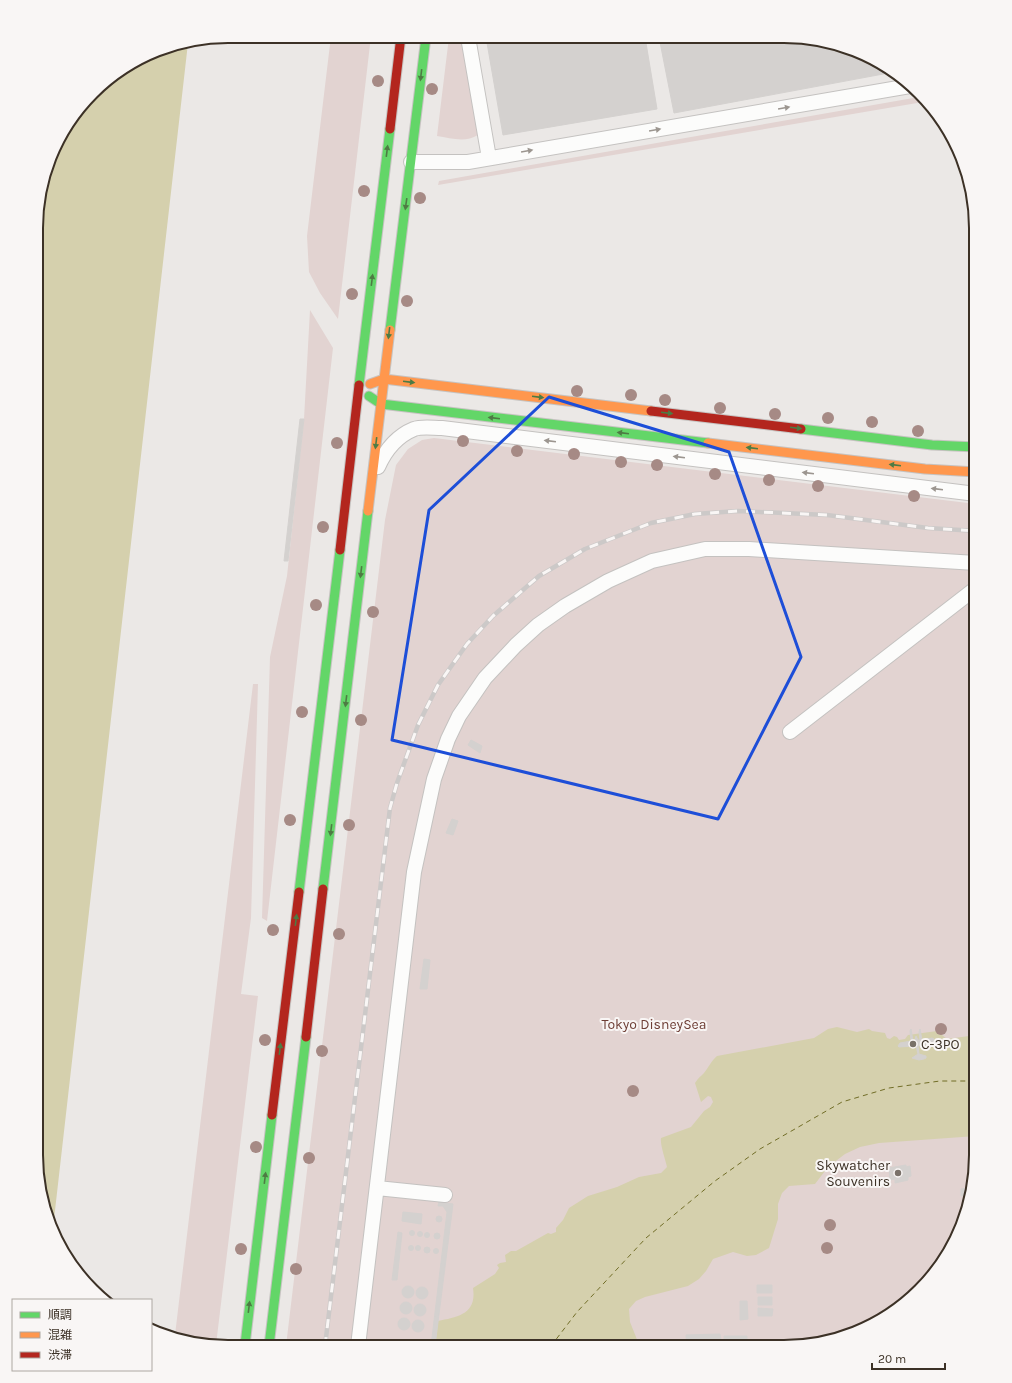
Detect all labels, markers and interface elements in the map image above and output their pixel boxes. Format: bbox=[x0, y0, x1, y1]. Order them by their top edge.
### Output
one-way arrow bbox=[418, 69, 425, 81]
one-way arrow bbox=[777, 105, 790, 111]
one-way arrow bbox=[649, 127, 661, 133]
one-way arrow bbox=[384, 145, 391, 157]
one-way arrow bbox=[521, 148, 533, 154]
one-way arrow bbox=[402, 198, 409, 210]
one-way arrow bbox=[369, 274, 375, 286]
one-way arrow bbox=[386, 327, 392, 339]
one-way arrow bbox=[403, 379, 415, 385]
one-way arrow bbox=[532, 394, 544, 400]
one-way arrow bbox=[661, 410, 673, 416]
one-way arrow bbox=[488, 414, 500, 421]
one-way arrow bbox=[790, 425, 802, 432]
one-way arrow bbox=[617, 430, 629, 436]
one-way arrow bbox=[373, 437, 379, 449]
one-way arrow bbox=[544, 438, 556, 445]
one-way arrow bbox=[746, 445, 758, 452]
one-way arrow bbox=[673, 454, 685, 461]
one-way arrow bbox=[889, 462, 901, 469]
one-way arrow bbox=[802, 470, 814, 477]
one-way arrow bbox=[931, 486, 943, 493]
one-way arrow bbox=[358, 566, 364, 578]
one-way arrow bbox=[343, 695, 349, 707]
one-way arrow bbox=[328, 824, 334, 836]
one-way arrow bbox=[292, 913, 299, 926]
park label: Tokyo DisneySea bbox=[602, 1016, 707, 1033]
place label: C-3PO bbox=[921, 1036, 960, 1053]
marker: C-3PO bbox=[908, 1039, 918, 1049]
one-way arrow bbox=[277, 1043, 283, 1055]
place label: Skywatcher Souvenirs bbox=[816, 1157, 891, 1190]
marker: Skywatcher Souvenirs bbox=[893, 1168, 903, 1178]
one-way arrow bbox=[262, 1172, 268, 1184]
legend bbox=[12, 1299, 152, 1371]
one-way arrow bbox=[246, 1301, 252, 1313]
text: 順調 bbox=[48, 1308, 72, 1322]
text: 混雑 bbox=[48, 1328, 72, 1342]
scale bar bbox=[872, 1345, 945, 1371]
text: 渋滞 bbox=[48, 1348, 72, 1362]
text: 20 m bbox=[878, 1352, 906, 1366]

